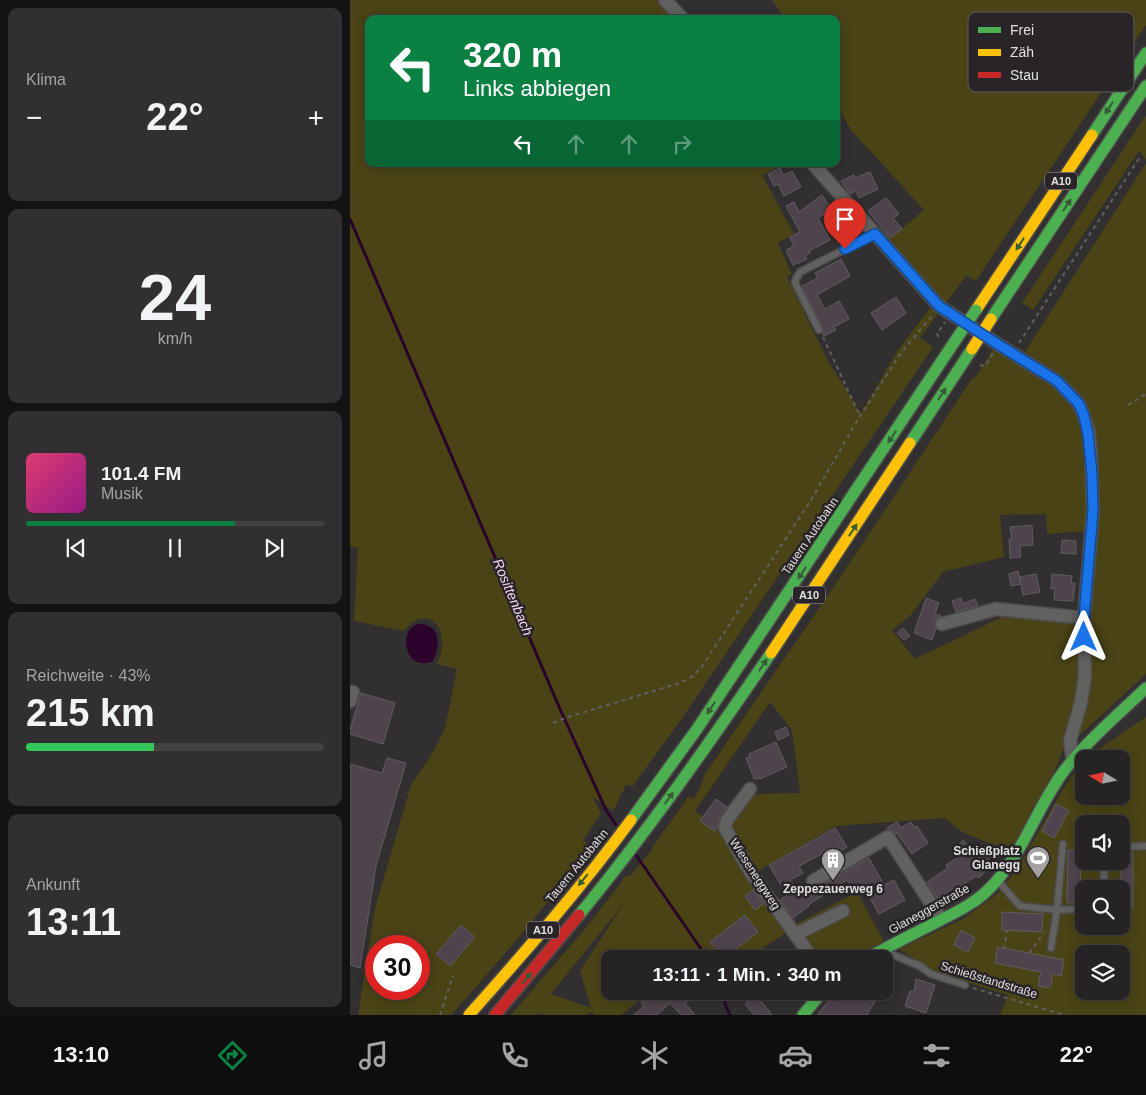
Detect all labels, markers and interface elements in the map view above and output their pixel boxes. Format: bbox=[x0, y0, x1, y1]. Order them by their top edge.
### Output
legend bbox=[968, 12, 1134, 92]
text: Frei bbox=[1010, 22, 1034, 38]
icon: left bbox=[380, 35, 445, 100]
text: 320 m bbox=[463, 35, 562, 74]
text: Zäh bbox=[1010, 44, 1034, 60]
text: Stau bbox=[1010, 67, 1039, 83]
text: Klima bbox=[26, 71, 66, 88]
text: Links abbiegen bbox=[463, 76, 611, 101]
text: 22° bbox=[146, 96, 204, 138]
text: − bbox=[26, 102, 42, 133]
text: + bbox=[308, 102, 324, 133]
one-way arrow bbox=[1105, 102, 1114, 115]
icon: left bbox=[509, 130, 537, 158]
icon: ahead bbox=[562, 130, 590, 158]
icon: ahead bbox=[615, 130, 643, 158]
icon: right bbox=[668, 130, 696, 158]
road number: A10 bbox=[1045, 172, 1077, 190]
pin bbox=[824, 198, 866, 249]
one-way arrow bbox=[1062, 199, 1072, 212]
icon: arrive bbox=[831, 205, 859, 233]
one-way arrow bbox=[1015, 237, 1025, 251]
text: 24 bbox=[139, 261, 211, 334]
text: km/h bbox=[158, 330, 192, 347]
one-way arrow bbox=[937, 387, 947, 401]
one-way arrow bbox=[887, 431, 897, 444]
text: 101.4 FM bbox=[101, 463, 181, 484]
text: Musik bbox=[101, 485, 143, 502]
street label: Tauern Autobahn bbox=[779, 494, 841, 578]
one-way arrow bbox=[848, 523, 857, 536]
icon: previous bbox=[62, 534, 90, 562]
icon: pause bbox=[161, 534, 189, 562]
icon: next bbox=[260, 534, 288, 562]
water label: Rosittenbach bbox=[490, 556, 536, 638]
one-way arrow bbox=[797, 566, 807, 580]
road number: A10 bbox=[793, 586, 825, 604]
position arrow bbox=[1057, 610, 1109, 662]
one-way arrow bbox=[758, 658, 768, 672]
text: Reichweite · 43% bbox=[26, 667, 151, 684]
text: 215 km bbox=[26, 692, 155, 734]
one-way arrow bbox=[706, 701, 716, 714]
north arrow bbox=[1075, 750, 1130, 805]
map controls bbox=[1075, 750, 1130, 1000]
one-way arrow bbox=[664, 791, 674, 805]
button: sound bbox=[1075, 815, 1130, 870]
street label: Tauern Autobahn bbox=[543, 826, 611, 906]
street label: Wieseneggweg bbox=[727, 836, 783, 912]
place label: Schießplatz Glanegg bbox=[953, 844, 1020, 872]
sports icon: Schießplatz Glanegg bbox=[1025, 845, 1051, 879]
building icon: Zeppezauerweg 6 bbox=[820, 847, 846, 881]
one-way arrow bbox=[577, 874, 588, 887]
text: Ankunft bbox=[26, 876, 80, 893]
button: search bbox=[1075, 880, 1130, 935]
street label: Glaneggerstraße bbox=[886, 881, 972, 937]
place label: Zeppezauerweg 6 bbox=[783, 882, 883, 896]
text: 13:11 bbox=[26, 901, 121, 943]
road number: A10 bbox=[527, 922, 559, 938]
speed limit sign: 30 bbox=[365, 935, 430, 1000]
button: layers bbox=[1075, 945, 1130, 1000]
street label: Schießstandstraße bbox=[939, 959, 1040, 1002]
text: 13:11 · 1 Min. · 340 m bbox=[652, 964, 842, 985]
one-way arrow bbox=[521, 972, 532, 985]
icon: directions bbox=[215, 1038, 250, 1073]
icon: music bbox=[356, 1038, 391, 1073]
icon: phone bbox=[497, 1038, 532, 1073]
icon: climate bbox=[637, 1038, 672, 1073]
icon: car bbox=[778, 1038, 813, 1073]
icon: filters bbox=[919, 1038, 954, 1073]
text: 13:10 bbox=[53, 1042, 109, 1067]
text: 22° bbox=[1060, 1042, 1093, 1067]

